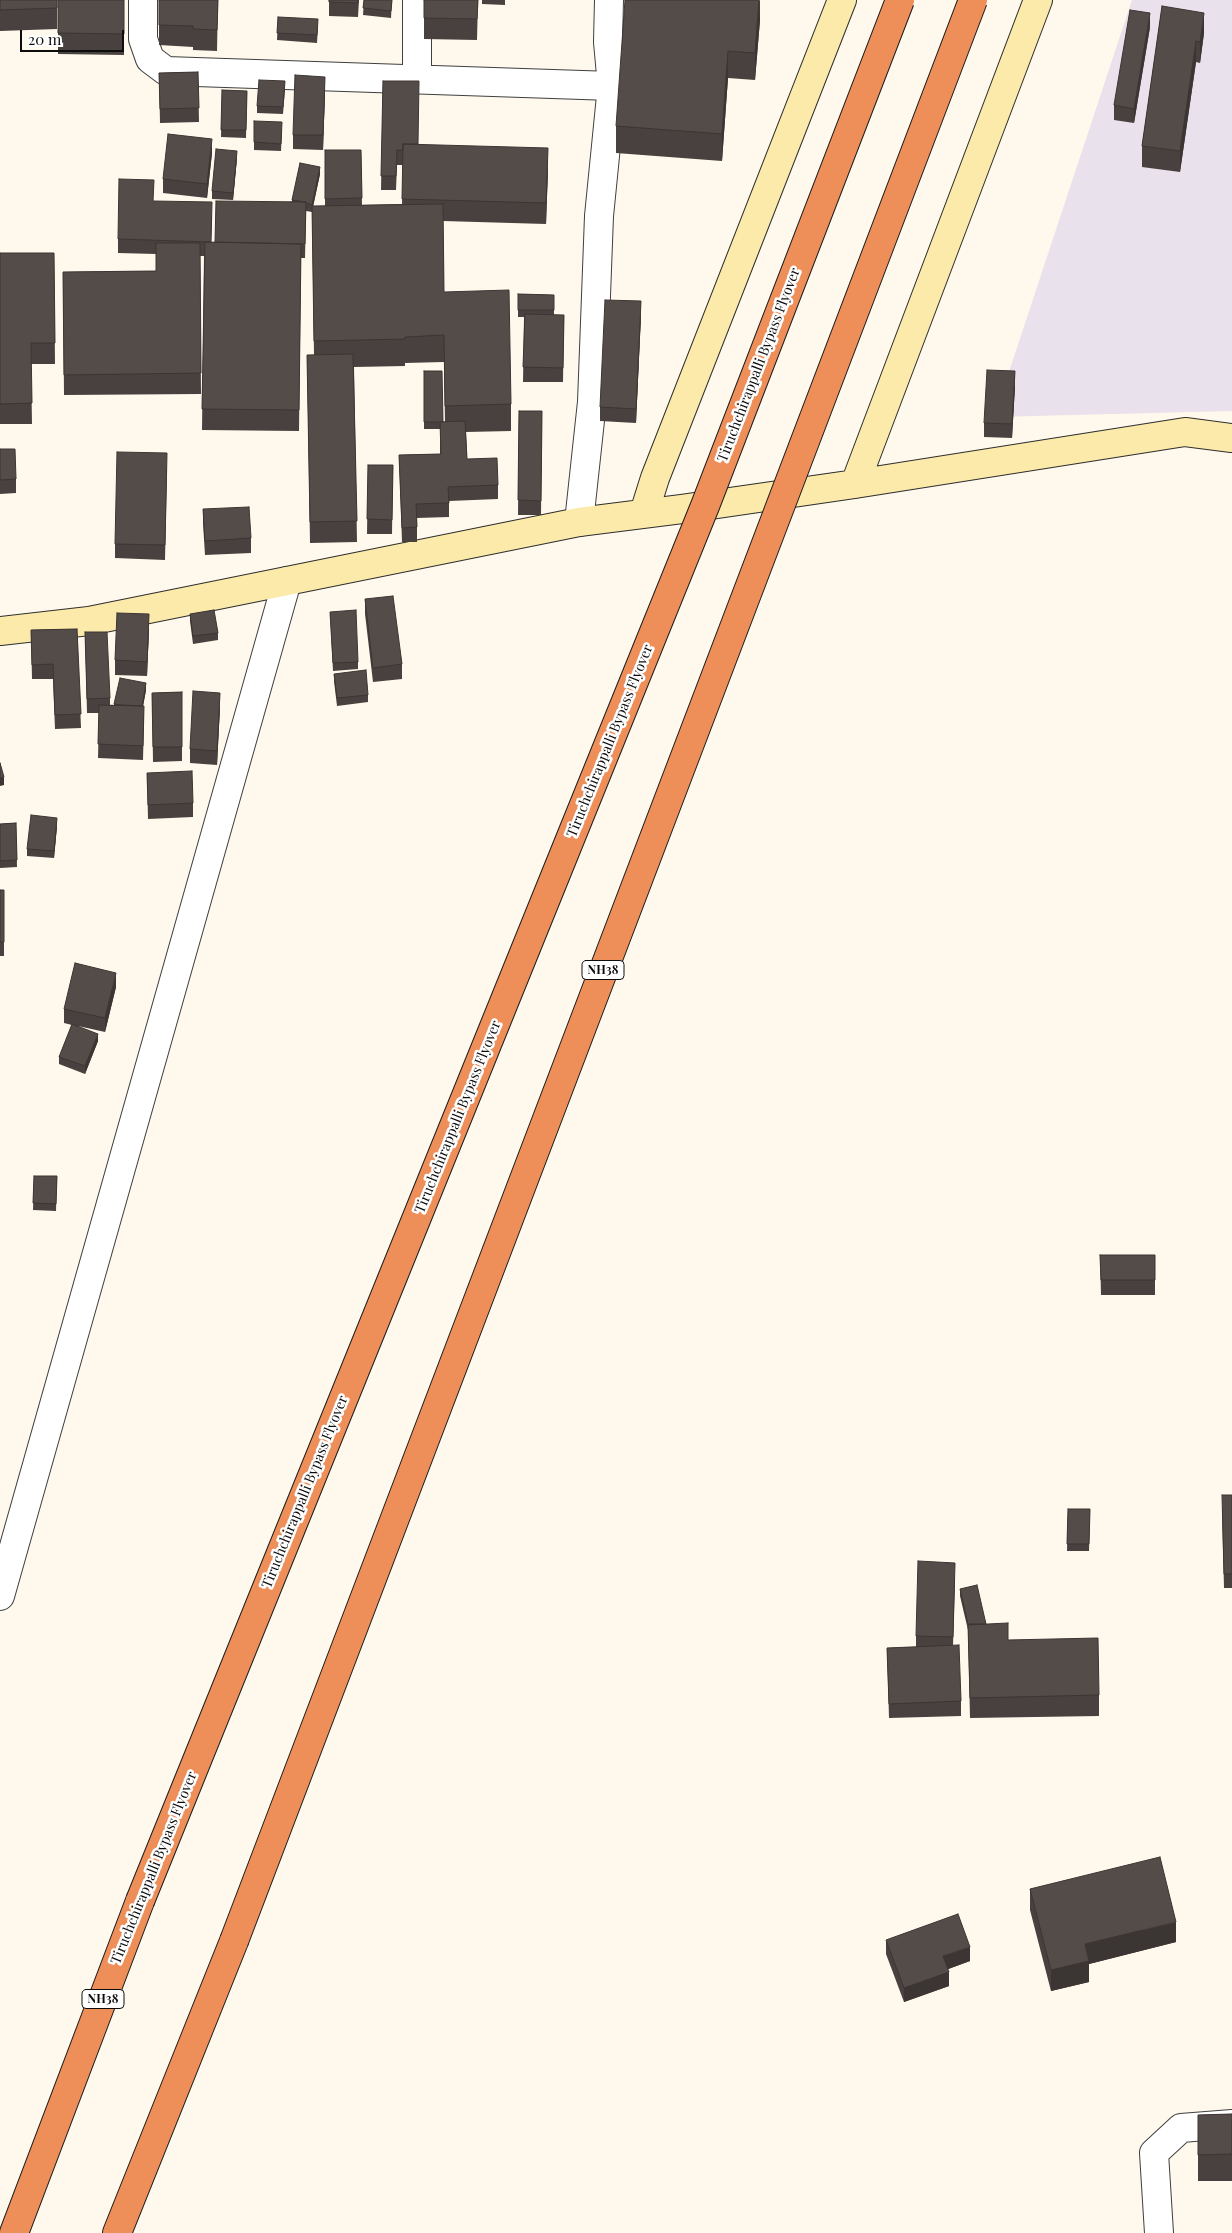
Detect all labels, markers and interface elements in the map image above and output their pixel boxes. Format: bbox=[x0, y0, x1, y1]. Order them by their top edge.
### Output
scale bar bbox=[22, 20, 126, 52]
text: 20 m bbox=[28, 29, 61, 49]
street label: Tiruchchirappalli Bypass Flyover bbox=[714, 266, 804, 464]
street label: Tiruchchirappalli Bypass Flyover bbox=[564, 642, 656, 840]
road number: NH38 bbox=[582, 960, 624, 980]
street label: Tiruchchirappalli Bypass Flyover bbox=[412, 1018, 504, 1216]
street label: Tiruchchirappalli Bypass Flyover bbox=[259, 1393, 351, 1591]
street label: Tiruchchirappalli Bypass Flyover bbox=[108, 1769, 200, 1967]
road number: NH38 bbox=[82, 1990, 124, 2008]

